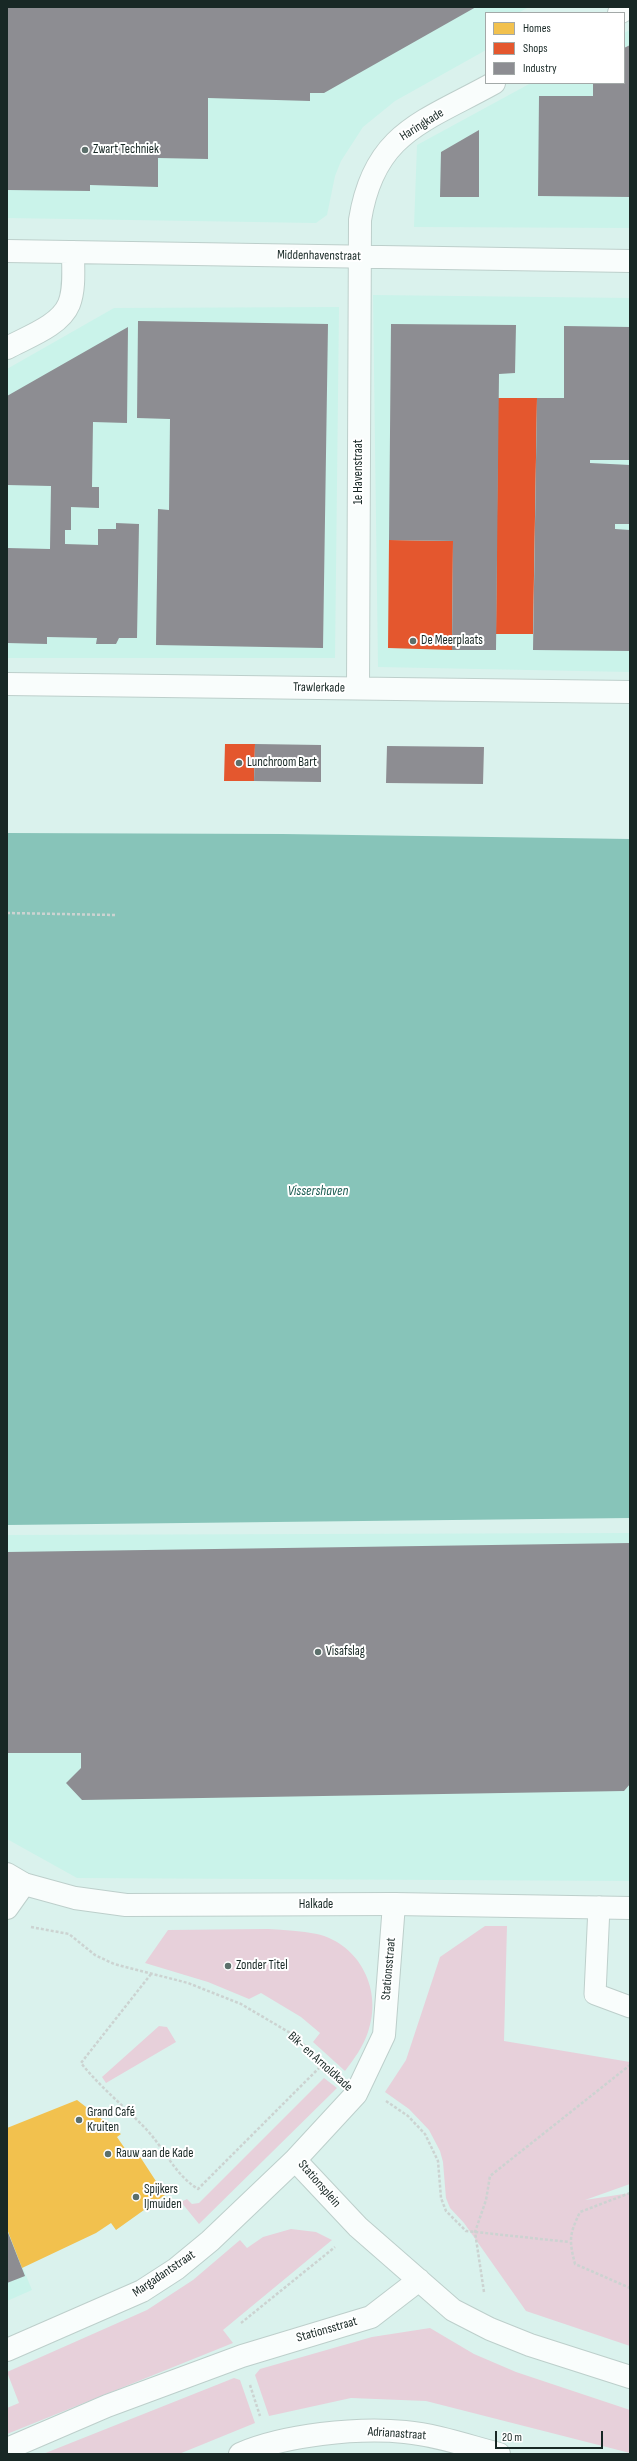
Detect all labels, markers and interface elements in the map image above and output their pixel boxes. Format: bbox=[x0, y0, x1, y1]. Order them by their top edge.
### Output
legend bbox=[485, 12, 625, 84]
text: Homes bbox=[523, 21, 551, 36]
text: Shops bbox=[523, 41, 548, 56]
text: Industry bbox=[523, 61, 557, 76]
street label: Haringkade bbox=[397, 105, 447, 145]
place label: Zwart Techniek bbox=[93, 142, 159, 158]
marker: Zwart Techniek bbox=[80, 145, 90, 155]
street label: Middenhavenstraat bbox=[277, 247, 361, 265]
street label: 1e Havenstraat bbox=[351, 439, 367, 505]
place label: De Meerplaats bbox=[421, 633, 483, 649]
marker: De Meerplaats bbox=[408, 636, 418, 646]
street label: Trawlerkade bbox=[293, 680, 345, 696]
place label: Lunchroom Bart bbox=[247, 755, 317, 771]
marker: Lunchroom Bart bbox=[234, 758, 244, 768]
water label: Vissershaven bbox=[288, 1183, 348, 1199]
place label: Visafslag bbox=[326, 1644, 365, 1660]
marker: Visafslag bbox=[313, 1647, 323, 1657]
street label: Halkade bbox=[299, 1897, 333, 1913]
street label: Stationsstraat bbox=[379, 1937, 399, 2001]
place label: Zonder Titel bbox=[236, 1958, 288, 1974]
marker: Zonder Titel bbox=[223, 1961, 233, 1971]
street label: Bik- en Arnoldkade bbox=[284, 2029, 356, 2095]
place label: Grand Café Kruiten bbox=[87, 2105, 135, 2136]
marker: Grand Café Kruiten bbox=[74, 2115, 84, 2125]
place label: Rauw aan de Kade bbox=[116, 2146, 193, 2162]
marker: Rauw aan de Kade bbox=[103, 2149, 113, 2159]
street label: Stationsplein bbox=[294, 2157, 344, 2211]
place label: Spijkers IJmuiden bbox=[144, 2182, 182, 2213]
marker: Spijkers IJmuiden bbox=[131, 2192, 141, 2202]
street label: Margadantstraat bbox=[130, 2247, 198, 2301]
street label: Stationsstraat bbox=[295, 2314, 359, 2346]
scale bar bbox=[497, 2423, 605, 2449]
street label: Adrianastraat bbox=[367, 2424, 427, 2444]
text: 20 m bbox=[502, 2430, 522, 2445]

